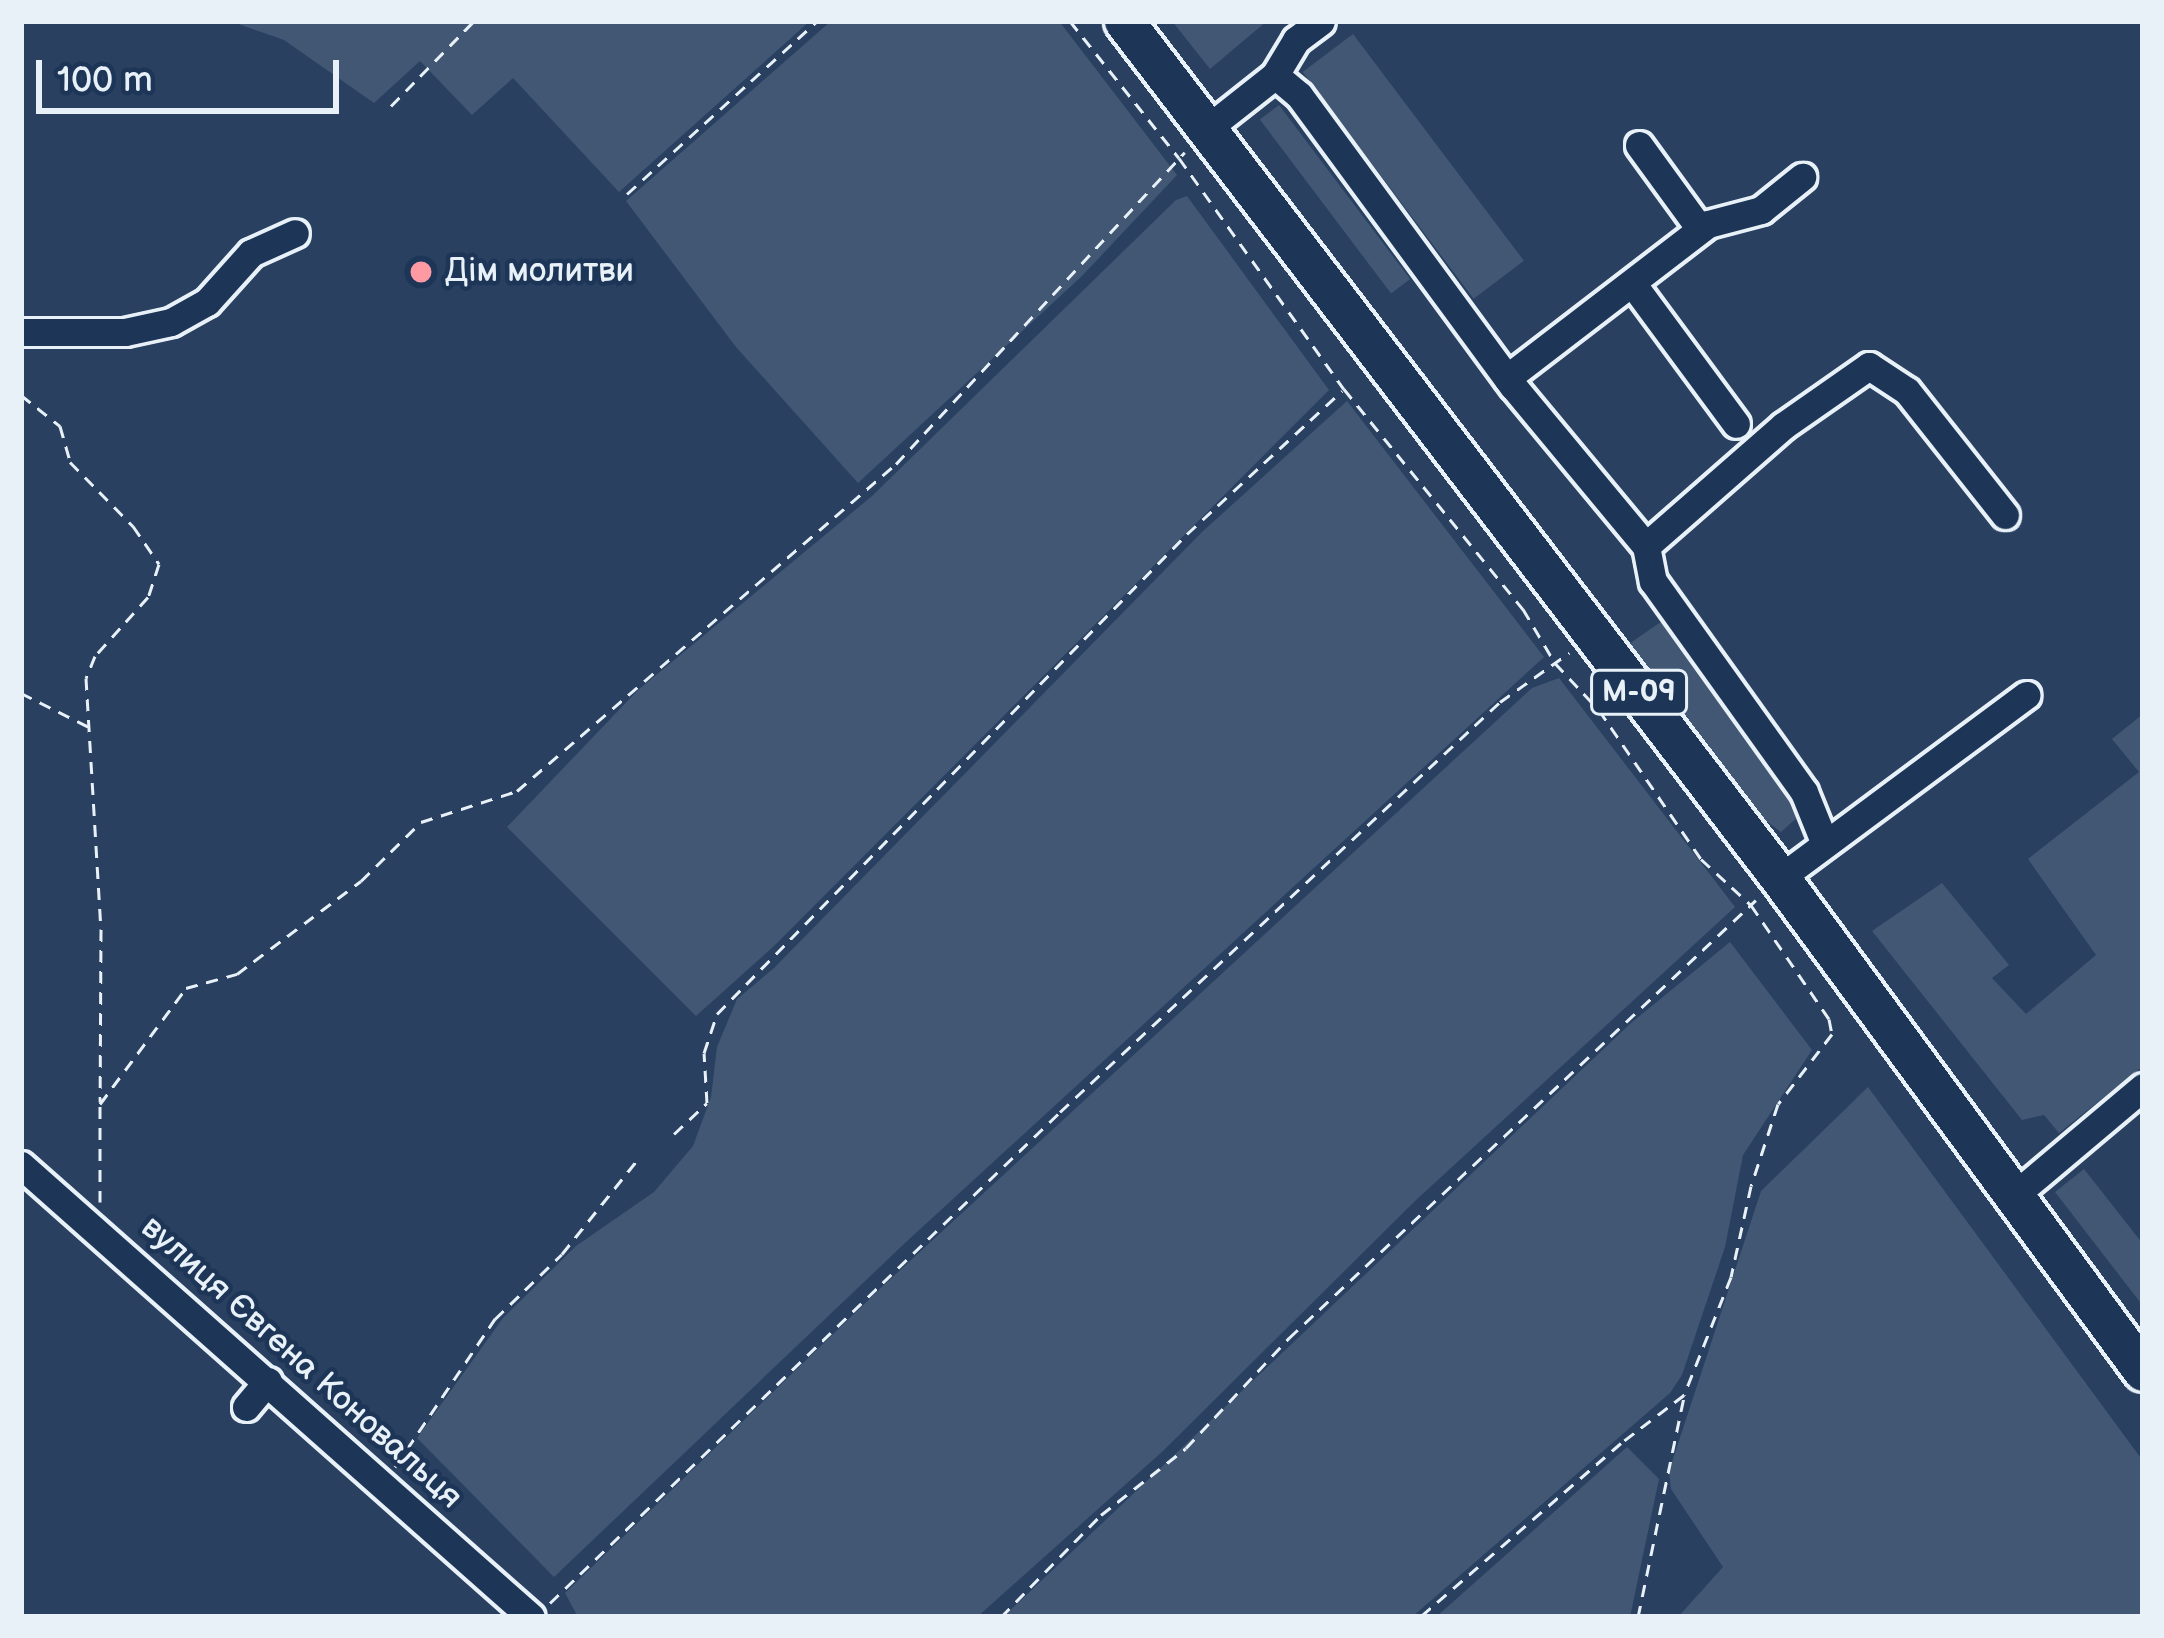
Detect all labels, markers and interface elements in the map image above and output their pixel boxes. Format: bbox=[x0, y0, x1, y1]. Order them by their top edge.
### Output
scale bar bbox=[42, 36, 345, 110]
text: 100 m bbox=[57, 59, 153, 102]
place label: Дім молитви bbox=[445, 252, 634, 292]
marker: Дім молитви bbox=[408, 259, 434, 285]
road number: М-09 bbox=[1588, 668, 1690, 716]
street label: вулиця Євгена Коновальця bbox=[132, 1208, 470, 1518]

